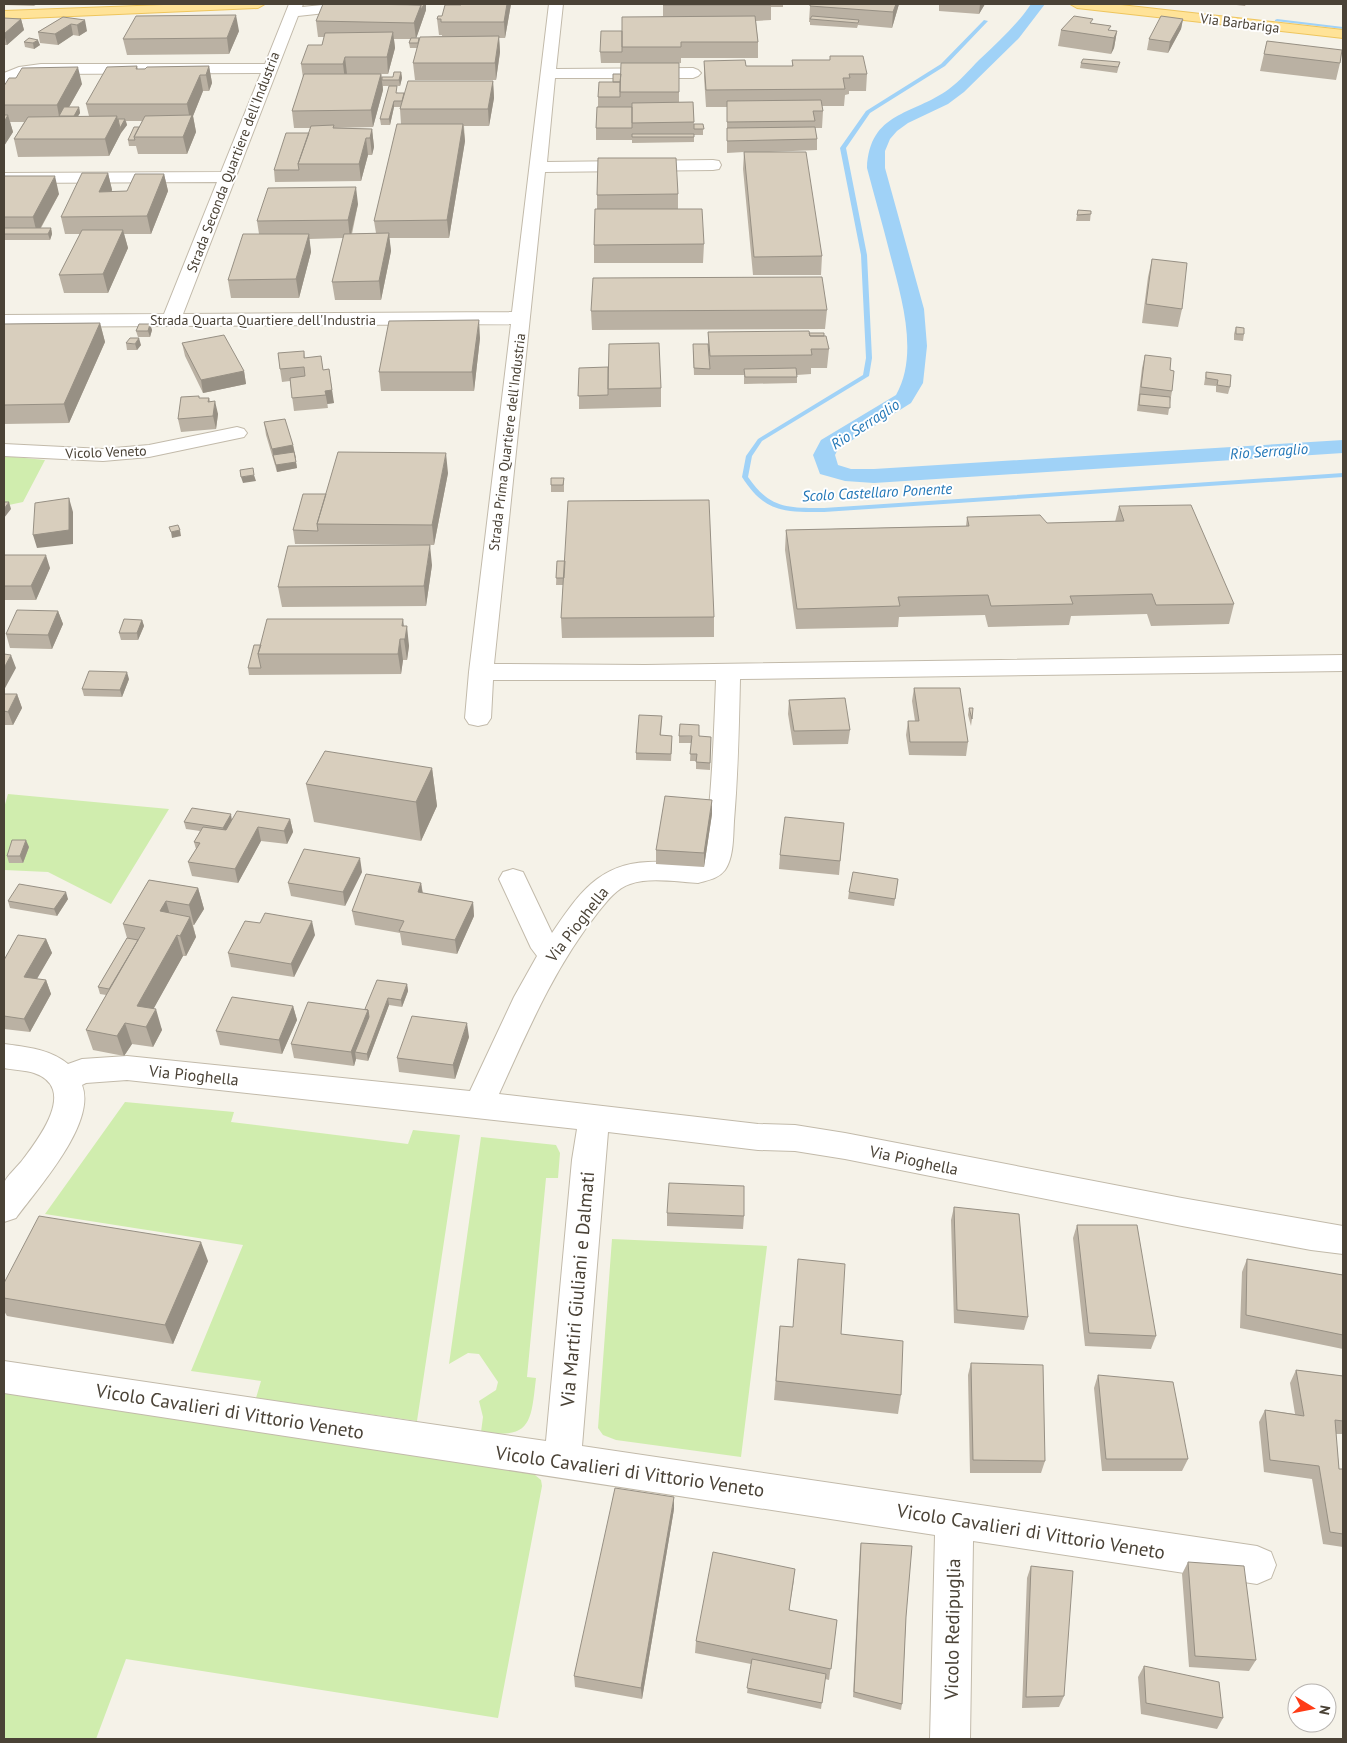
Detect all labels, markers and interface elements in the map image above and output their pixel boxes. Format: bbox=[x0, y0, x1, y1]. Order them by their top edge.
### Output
street label: Via Barbariga bbox=[1198, 9, 1281, 37]
street label: Strada Seconda Quartiere dell'Industria bbox=[182, 49, 284, 275]
street label: Strada Quarta Quartiere dell'Industria bbox=[150, 311, 376, 329]
street label: Strada Prima Quartiere dell'Industria bbox=[485, 332, 529, 552]
water label: Rio Serraglio bbox=[827, 395, 903, 453]
water label: Rio Serraglio bbox=[1229, 439, 1309, 463]
street label: Vicolo Veneto bbox=[64, 442, 147, 462]
water label: Scolo Castellaro Ponente bbox=[801, 479, 953, 505]
street label: Via Pioghella bbox=[541, 882, 613, 966]
street label: Via Pioghella bbox=[147, 1060, 240, 1090]
street label: Via Pioghella bbox=[867, 1141, 960, 1179]
street label: Via Martiri Giuliani e Dalmati bbox=[555, 1170, 599, 1409]
street label: Vicolo Cavalieri di Vittorio Veneto bbox=[93, 1378, 366, 1444]
street label: Vicolo Cavalieri di Vittorio Veneto bbox=[493, 1440, 766, 1502]
street label: Vicolo Cavalieri di Vittorio Veneto bbox=[894, 1498, 1167, 1564]
street label: Vicolo Redipuglia bbox=[939, 1558, 965, 1701]
north arrow bbox=[1287, 1683, 1337, 1733]
text: N bbox=[1315, 1704, 1334, 1716]

